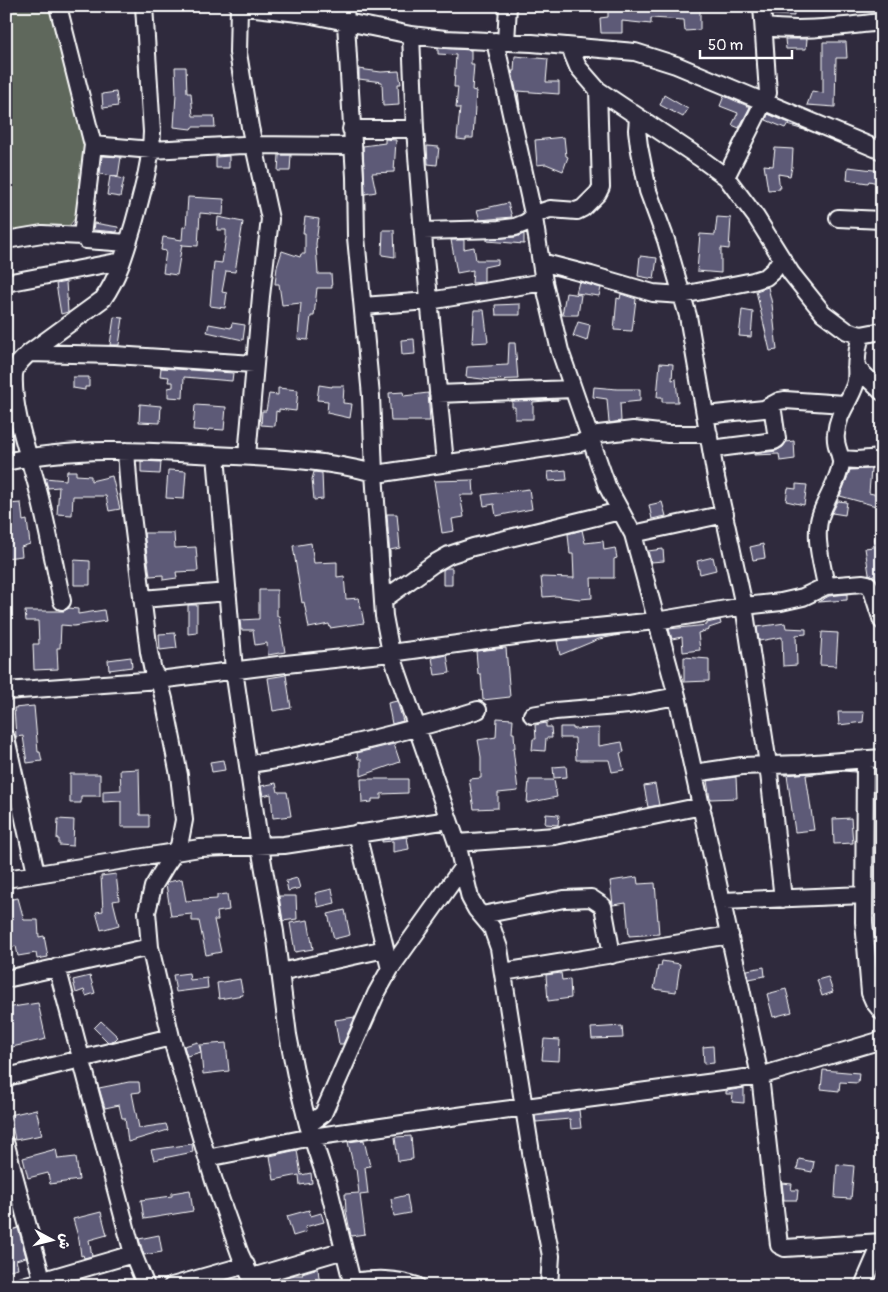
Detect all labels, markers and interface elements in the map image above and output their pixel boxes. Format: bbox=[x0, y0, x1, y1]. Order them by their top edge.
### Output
scale bar bbox=[700, 28, 793, 60]
text: 50 m bbox=[708, 36, 743, 55]
north arrow bbox=[28, 1214, 78, 1264]
text: ش bbox=[55, 1233, 74, 1250]

